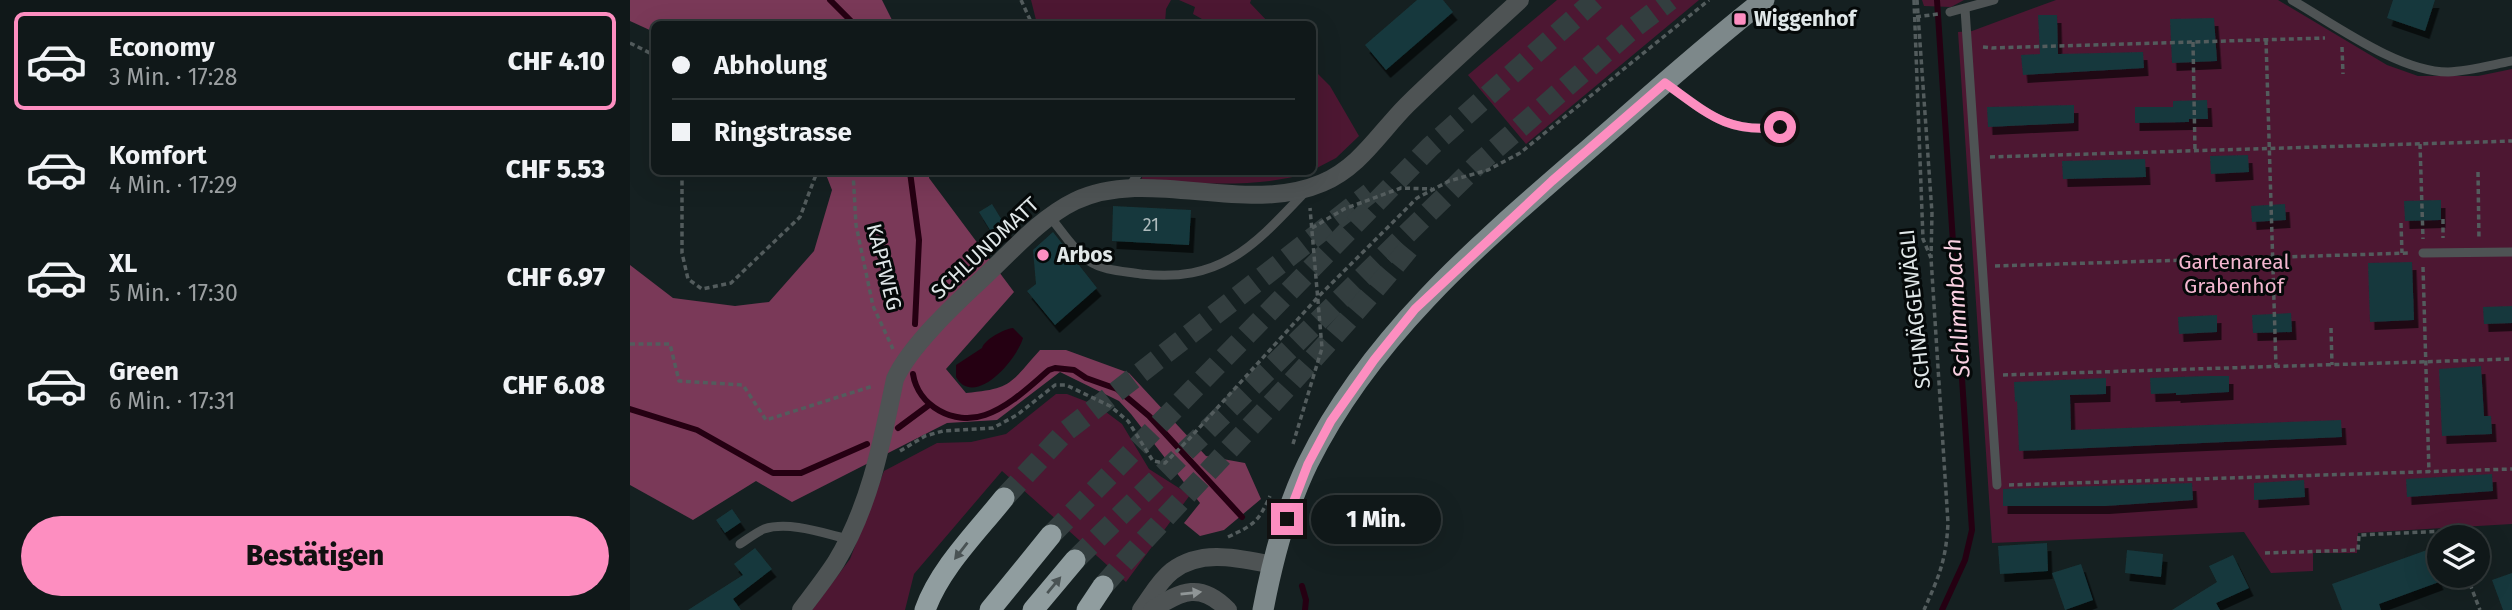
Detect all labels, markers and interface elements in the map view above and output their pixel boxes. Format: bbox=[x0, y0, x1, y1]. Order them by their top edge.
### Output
place label: Wiggenhof bbox=[1754, 6, 1858, 32]
marker: Wiggenhof bbox=[1732, 11, 1748, 27]
icon: car bbox=[25, 30, 88, 93]
text: Economy bbox=[109, 32, 215, 63]
text: CHF 4.10 bbox=[508, 46, 605, 77]
text: Abholung bbox=[714, 50, 827, 81]
text: 3 Min. · 17:28 bbox=[109, 63, 237, 91]
route start bbox=[1764, 111, 1796, 143]
text: Ringstrasse bbox=[714, 117, 852, 148]
icon: car bbox=[25, 138, 88, 201]
text: Komfort bbox=[109, 140, 207, 171]
text: CHF 5.53 bbox=[506, 154, 605, 185]
text: 4 Min. · 17:29 bbox=[109, 171, 237, 199]
street label: SCHLUNDMATT bbox=[926, 191, 1044, 305]
house number: 21 bbox=[1143, 214, 1159, 236]
street label: KAPFWEG bbox=[861, 221, 907, 313]
street label: SCHNÄGGEWÄGLI bbox=[1894, 228, 1936, 390]
water label: Schlimmbach bbox=[1938, 238, 1976, 379]
place label: Arbos bbox=[1056, 242, 1113, 268]
icon: car bbox=[25, 246, 88, 309]
marker: Arbos bbox=[1035, 247, 1051, 263]
text: XL bbox=[109, 248, 137, 279]
park label: Gartenareal Grabenhof bbox=[2178, 249, 2290, 299]
text: CHF 6.97 bbox=[507, 262, 605, 293]
text: 5 Min. · 17:30 bbox=[109, 279, 238, 307]
icon: car bbox=[25, 354, 88, 417]
text: Green bbox=[109, 356, 179, 387]
text: CHF 6.08 bbox=[503, 370, 605, 401]
text: 6 Min. · 17:31 bbox=[109, 387, 235, 415]
callout: 1 Min. bbox=[1312, 494, 1441, 544]
route end bbox=[1271, 503, 1303, 535]
text: 1 Min. bbox=[1346, 505, 1406, 533]
button: Bestätigen bbox=[21, 516, 609, 596]
map controls bbox=[2427, 525, 2490, 588]
button: layers bbox=[2427, 525, 2490, 588]
one-way arrow bbox=[954, 542, 969, 560]
one-way arrow bbox=[1046, 576, 1061, 593]
one-way arrow bbox=[1180, 587, 1202, 598]

